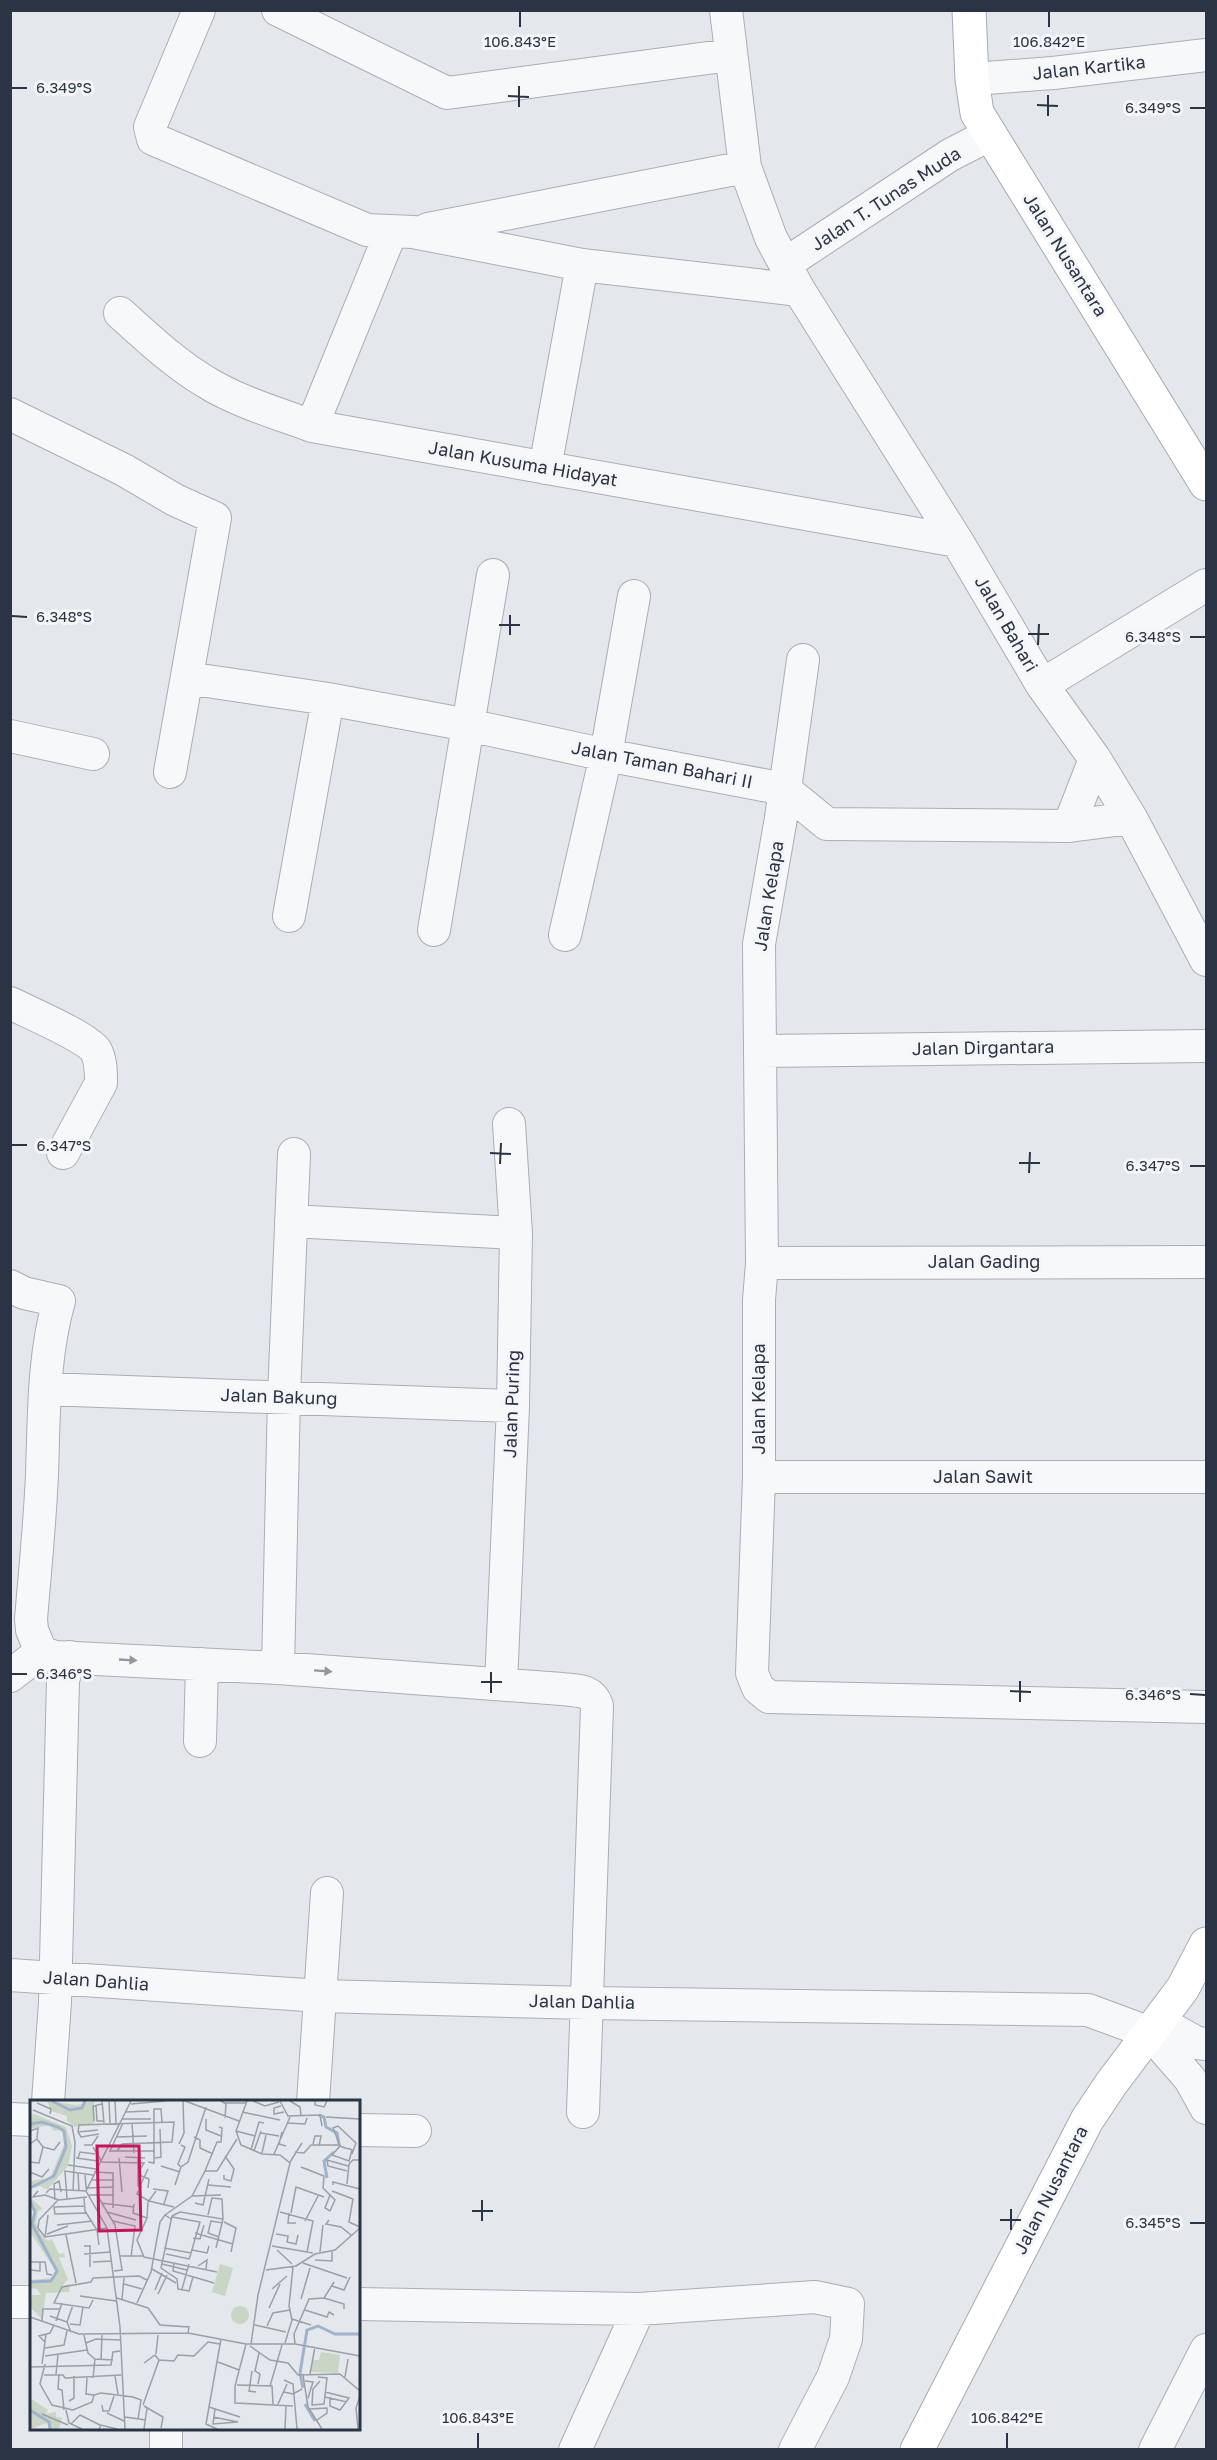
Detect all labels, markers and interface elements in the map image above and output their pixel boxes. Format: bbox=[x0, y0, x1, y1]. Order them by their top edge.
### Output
text: 106.843°E bbox=[484, 32, 556, 50]
text: 106.842°E bbox=[1013, 32, 1085, 50]
street label: Jalan Kartika bbox=[1031, 50, 1147, 84]
text: 6.349°S bbox=[36, 78, 92, 96]
text: 6.349°S bbox=[1125, 98, 1181, 116]
street label: Jalan T. Tunas Muda bbox=[807, 142, 964, 255]
street label: Jalan Nusantara bbox=[1019, 189, 1113, 320]
street label: Jalan Kusuma Hidayat bbox=[427, 436, 620, 490]
street label: Jalan Bahari bbox=[971, 572, 1043, 675]
text: 6.348°S bbox=[36, 607, 92, 625]
text: 6.348°S bbox=[1125, 627, 1181, 645]
street label: Jalan Taman Bahari II bbox=[570, 736, 755, 792]
street label: Jalan Kelapa bbox=[748, 839, 788, 953]
street label: Jalan Dirgantara bbox=[912, 1035, 1054, 1059]
text: 6.347°S bbox=[37, 1136, 91, 1154]
text: 6.347°S bbox=[1126, 1156, 1180, 1174]
street label: Jalan Gading bbox=[928, 1250, 1040, 1272]
street label: Jalan Kelapa bbox=[747, 1343, 769, 1455]
street label: Jalan Puring bbox=[498, 1349, 524, 1458]
street label: Jalan Bakung bbox=[220, 1383, 338, 1409]
street label: Jalan Sawit bbox=[933, 1465, 1033, 1487]
one-way arrow bbox=[119, 1655, 138, 1665]
text: 6.346°S bbox=[36, 1664, 92, 1682]
one-way arrow bbox=[313, 1666, 332, 1676]
text: 6.346°S bbox=[1125, 1685, 1181, 1703]
street label: Jalan Dahlia bbox=[42, 1965, 150, 1995]
street label: Jalan Dahlia bbox=[529, 1989, 635, 2013]
inset map bbox=[30, 2100, 360, 2430]
street label: Jalan Nusantara bbox=[1008, 2122, 1092, 2257]
text: 6.345°S bbox=[1125, 2213, 1181, 2231]
text: 106.843°E bbox=[442, 2408, 514, 2426]
text: 106.842°E bbox=[971, 2408, 1043, 2426]

